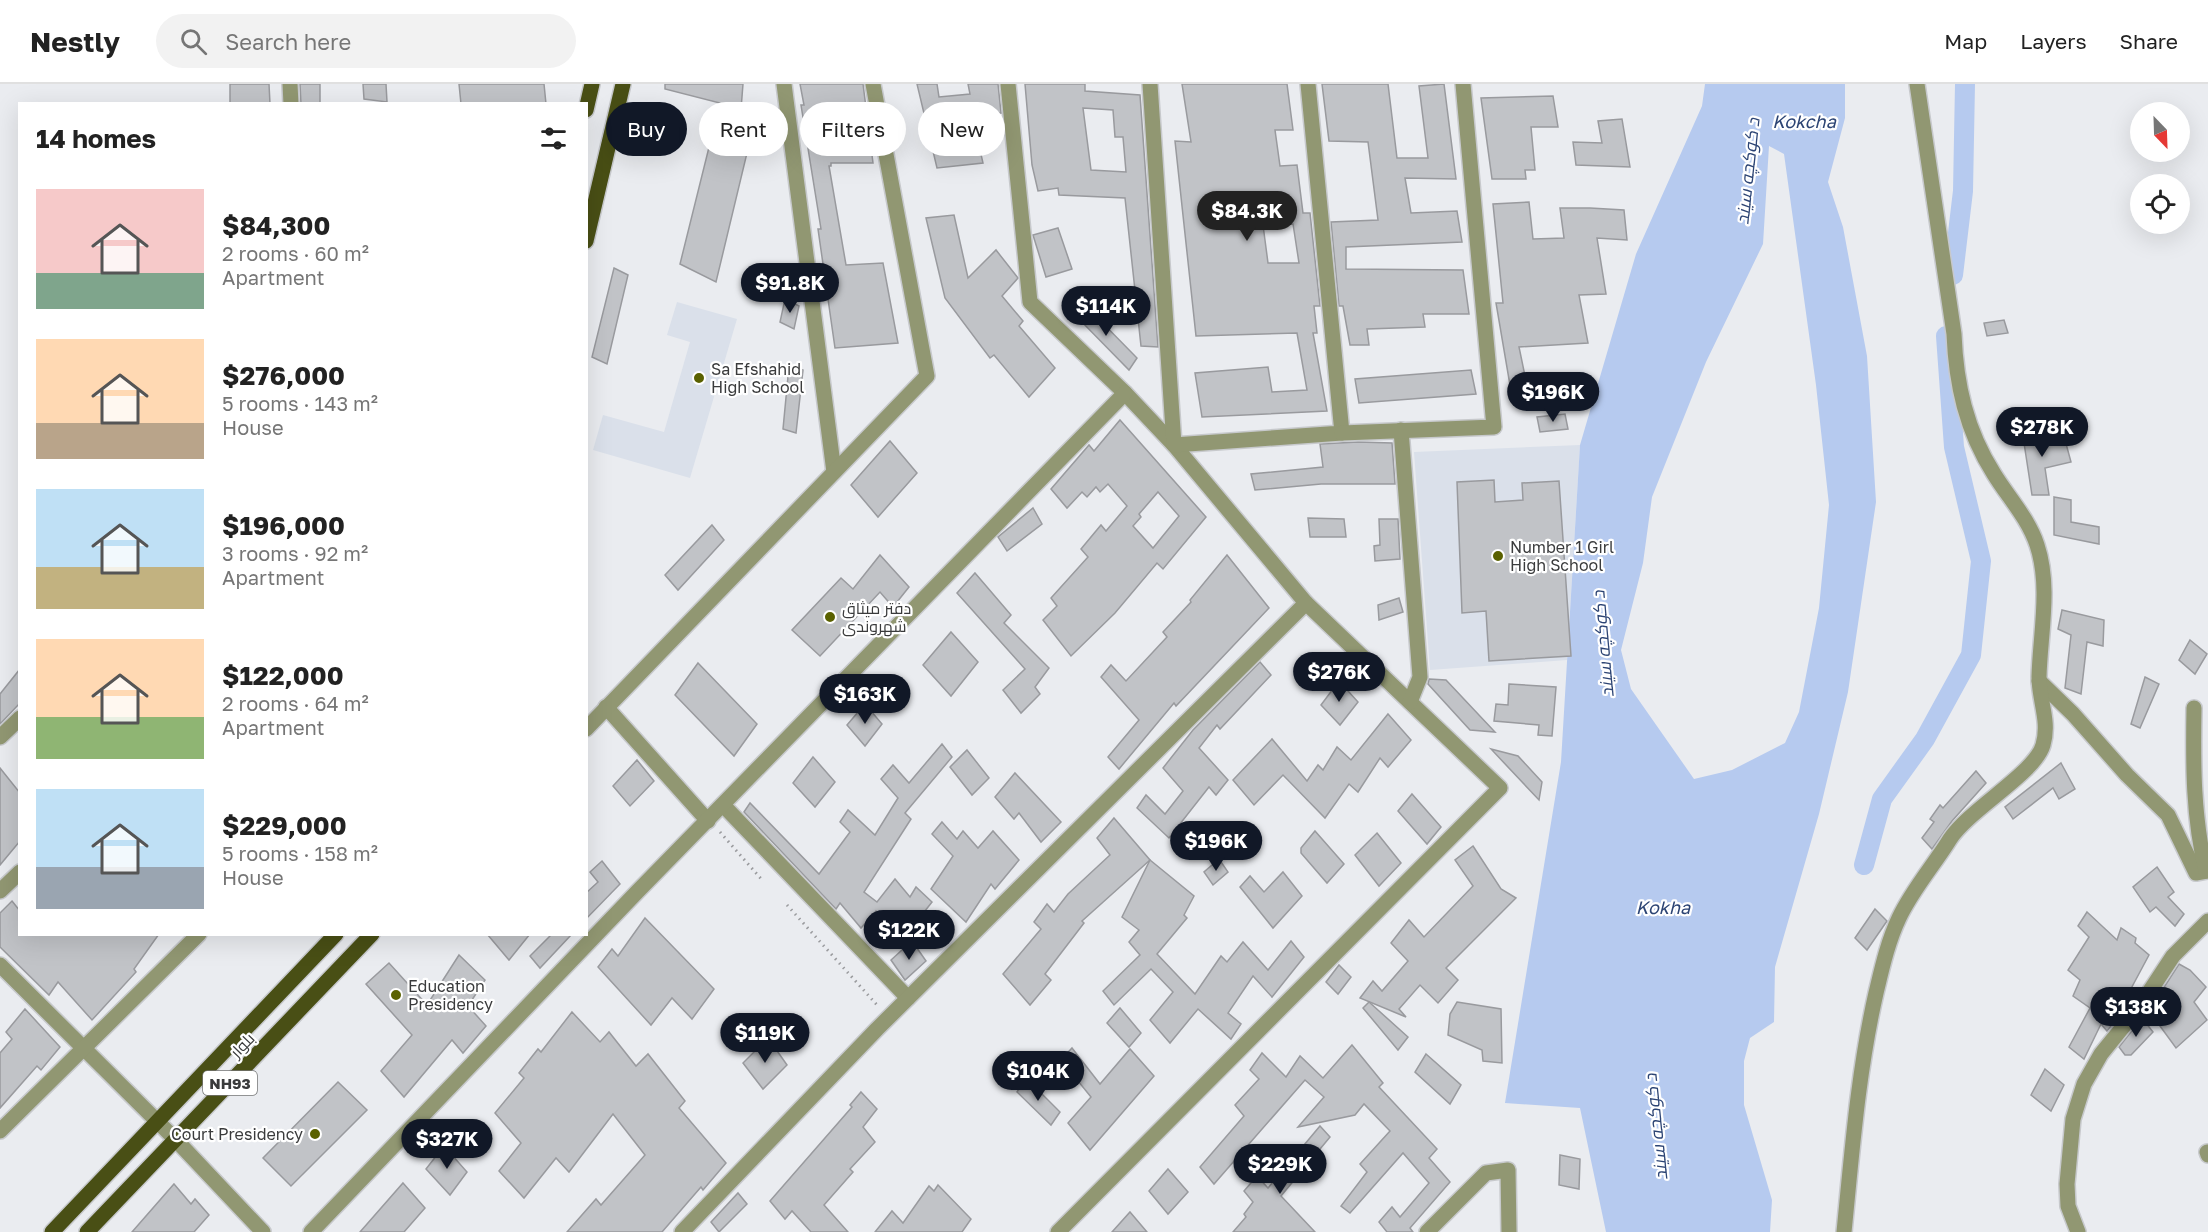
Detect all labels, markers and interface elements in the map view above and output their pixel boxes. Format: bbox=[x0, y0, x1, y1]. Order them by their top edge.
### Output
search box bbox=[156, 14, 576, 68]
text: Nestly bbox=[30, 25, 120, 58]
icon: search bbox=[177, 25, 210, 58]
text: Search here bbox=[225, 28, 351, 55]
text: Map bbox=[1944, 28, 1987, 54]
text: Layers bbox=[2020, 28, 2087, 54]
text: Share bbox=[2120, 28, 2178, 54]
chip: Buy bbox=[606, 102, 687, 156]
chip: Rent bbox=[699, 102, 788, 156]
chip: Filters bbox=[800, 102, 906, 156]
chip: New bbox=[918, 102, 1005, 156]
north arrow bbox=[2130, 102, 2190, 162]
map controls bbox=[2130, 102, 2190, 234]
water label: Kokcha bbox=[1772, 110, 1837, 132]
water label: د کوکچه سیند bbox=[1730, 115, 1766, 226]
icon: filters bbox=[537, 122, 570, 155]
text: 14 homes bbox=[36, 123, 156, 154]
button: locate bbox=[2130, 174, 2190, 234]
pin: $84.3K bbox=[1198, 191, 1296, 242]
text: $84.3K bbox=[1211, 198, 1283, 222]
text: $84,300 bbox=[222, 210, 330, 241]
icon: home bbox=[84, 213, 156, 285]
text: 2 rooms · 60 m² bbox=[222, 241, 369, 265]
pin: $91.8K bbox=[741, 263, 839, 314]
text: Apartment bbox=[222, 265, 325, 289]
text: $91.8K bbox=[755, 270, 825, 294]
pin: $114K bbox=[1064, 286, 1148, 337]
text: $114K bbox=[1076, 293, 1137, 317]
place label: Sa Efshahid High School bbox=[711, 359, 804, 397]
text: $276,000 bbox=[222, 360, 345, 391]
icon: home bbox=[84, 363, 156, 435]
marker: Sa Efshahid High School bbox=[692, 371, 706, 385]
pin: $196K bbox=[1511, 372, 1595, 423]
text: $196K bbox=[1521, 379, 1585, 403]
text: 5 rooms · 143 m² bbox=[222, 391, 378, 415]
pin: $278K bbox=[2000, 407, 2084, 458]
text: $278K bbox=[2010, 414, 2074, 438]
text: House bbox=[222, 415, 284, 439]
text: $196,000 bbox=[222, 510, 345, 541]
icon: home bbox=[84, 513, 156, 585]
place label: Number 1 Girl High School bbox=[1510, 537, 1614, 575]
text: 3 rooms · 92 m² bbox=[222, 541, 368, 565]
marker: Number 1 Girl High School bbox=[1491, 549, 1505, 563]
text: Apartment bbox=[222, 565, 325, 589]
water label: د کوکچه سیند bbox=[1586, 588, 1620, 698]
place label: دفتر میثاق شهروندی bbox=[842, 598, 911, 637]
marker: دفتر میثاق شهروندی bbox=[823, 610, 837, 624]
pin: $276K bbox=[1297, 652, 1381, 703]
text: $276K bbox=[1307, 659, 1371, 683]
text: $122,000 bbox=[222, 660, 344, 691]
icon: home bbox=[84, 663, 156, 735]
pin: $163K bbox=[823, 674, 907, 725]
text: $163K bbox=[833, 681, 897, 705]
text: 2 rooms · 64 m² bbox=[222, 691, 369, 715]
text: Apartment bbox=[222, 715, 325, 739]
text: $229,000 bbox=[222, 810, 347, 841]
icon: home bbox=[84, 813, 156, 885]
pin: $196K bbox=[1174, 821, 1258, 872]
text: $196K bbox=[1184, 828, 1248, 852]
text: 5 rooms · 158 m² bbox=[222, 841, 378, 865]
text: House bbox=[222, 865, 284, 889]
water label: Kokha bbox=[1636, 896, 1691, 918]
pin: $122K bbox=[867, 910, 951, 961]
text: $122K bbox=[878, 917, 940, 941]
place label: Education Presidency bbox=[408, 976, 493, 1014]
pin: $138K bbox=[2094, 987, 2178, 1038]
marker: Education Presidency bbox=[389, 988, 403, 1002]
text: $138K bbox=[2104, 994, 2168, 1018]
pin: $119K bbox=[723, 1013, 807, 1064]
text: $119K bbox=[734, 1020, 796, 1044]
street label: بلوار bbox=[225, 1028, 259, 1062]
pin: $104K bbox=[996, 1051, 1080, 1102]
text: $104K bbox=[1006, 1058, 1070, 1082]
road number: NH93 bbox=[203, 1071, 257, 1095]
water label: د کوکچه سیند bbox=[1638, 1071, 1674, 1181]
pin: $327K bbox=[405, 1119, 489, 1170]
place label: Court Presidency bbox=[171, 1124, 303, 1144]
text: $327K bbox=[415, 1126, 479, 1150]
marker: Court Presidency bbox=[308, 1127, 322, 1141]
pin: $229K bbox=[1238, 1144, 1322, 1195]
text: $229K bbox=[1248, 1151, 1313, 1175]

